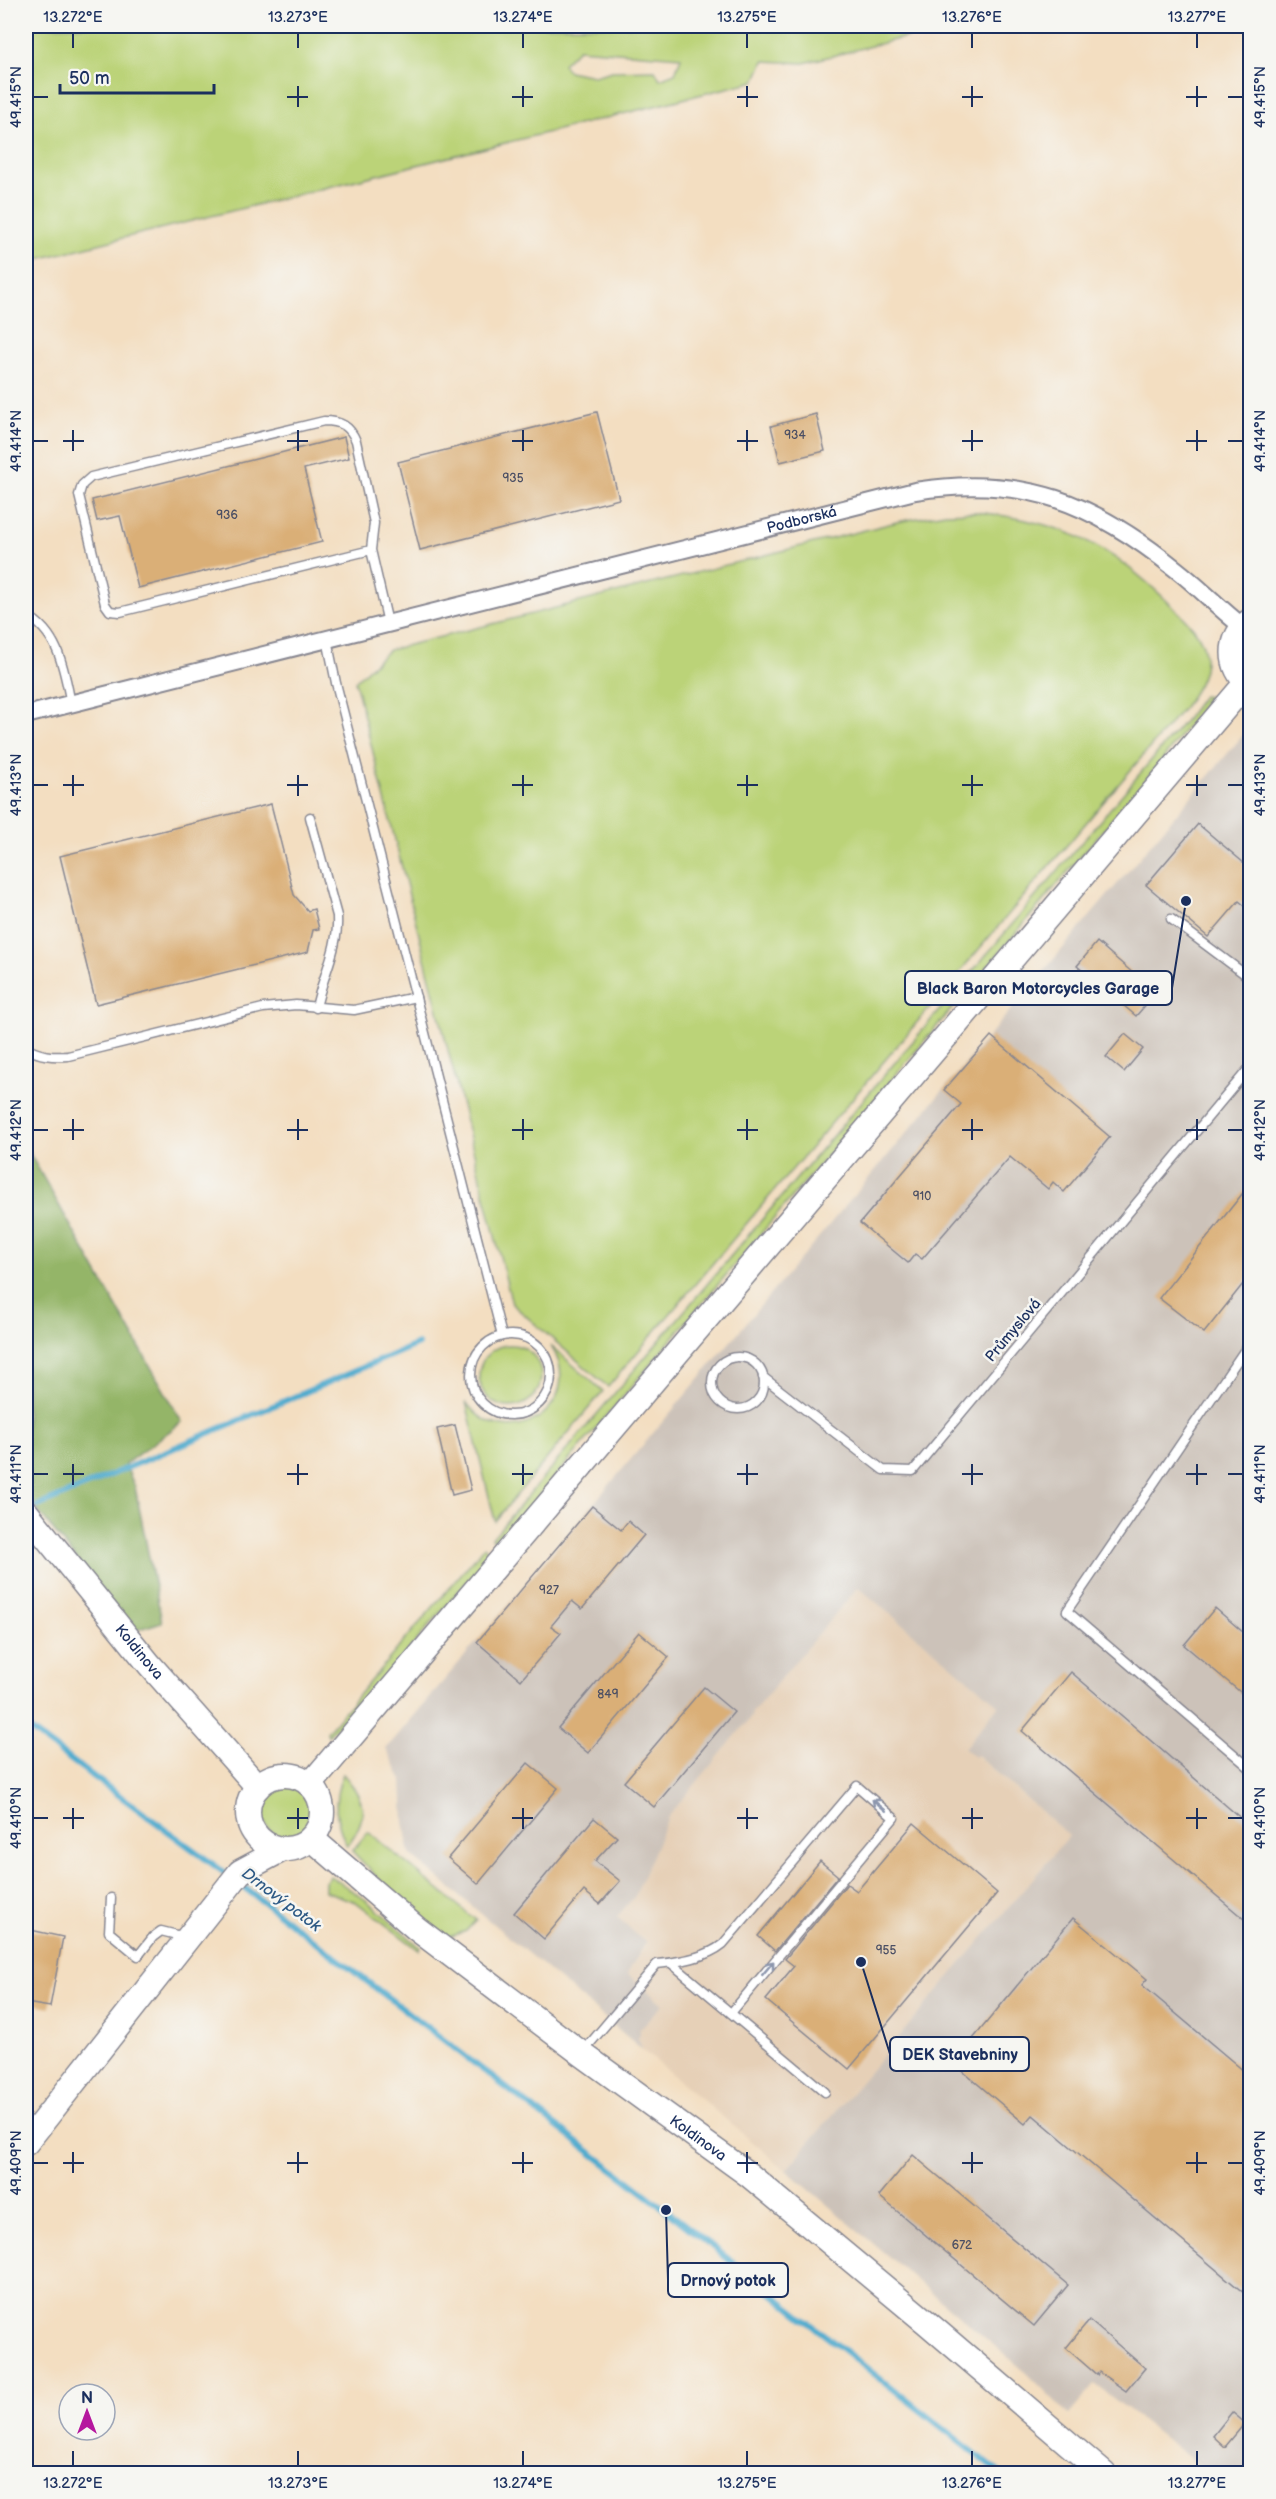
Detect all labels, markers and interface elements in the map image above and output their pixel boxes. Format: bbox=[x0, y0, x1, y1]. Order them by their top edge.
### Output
text: 13.272°E bbox=[43, 8, 103, 27]
text: 13.273°E bbox=[268, 8, 328, 27]
text: 13.274°E bbox=[493, 8, 553, 27]
text: 13.275°E bbox=[717, 8, 777, 27]
text: 13.276°E bbox=[942, 8, 1002, 27]
text: 13.277°E bbox=[1168, 8, 1226, 27]
scale bar bbox=[60, 57, 214, 95]
text: 49.415°N bbox=[7, 66, 26, 128]
text: 49.415°N bbox=[1251, 66, 1270, 128]
text: 50 m bbox=[69, 68, 110, 89]
text: 49.414°N bbox=[7, 410, 26, 472]
text: 49.414°N bbox=[1251, 410, 1270, 472]
house number: 934 bbox=[784, 428, 806, 443]
house number: 935 bbox=[502, 471, 524, 486]
street label: Podborská bbox=[765, 502, 839, 538]
house number: 936 bbox=[216, 508, 238, 523]
text: 49.413°N bbox=[7, 754, 26, 816]
text: 49.413°N bbox=[1251, 754, 1270, 816]
callout: Black Baron Motorcycles Garage bbox=[905, 971, 1172, 1005]
text: Black Baron Motorcycles Garage bbox=[917, 980, 1159, 999]
text: 49.412°N bbox=[7, 1099, 26, 1161]
text: 49.412°N bbox=[1251, 1099, 1270, 1161]
house number: 910 bbox=[913, 1189, 931, 1204]
street label: Průmyslová bbox=[981, 1295, 1045, 1366]
text: 49.411°N bbox=[7, 1444, 26, 1504]
text: 49.411°N bbox=[1251, 1444, 1270, 1504]
house number: 927 bbox=[539, 1583, 559, 1598]
street label: Koldinova bbox=[111, 1621, 167, 1684]
house number: 849 bbox=[597, 1687, 619, 1702]
text: 49.410°N bbox=[7, 1787, 26, 1849]
text: 49.410°N bbox=[1251, 1787, 1270, 1849]
one-way arrow bbox=[872, 1798, 887, 1812]
water label: Drnový potok bbox=[238, 1864, 325, 1937]
house number: 955 bbox=[876, 1943, 896, 1958]
one-way arrow bbox=[762, 1960, 775, 1976]
callout: DEK Stavebniny bbox=[890, 2037, 1029, 2071]
text: DEK Stavebniny bbox=[902, 2046, 1019, 2065]
street label: Koldinova bbox=[665, 2111, 730, 2165]
text: 49.409°N bbox=[7, 2130, 26, 2196]
text: 49.409°N bbox=[1251, 2130, 1270, 2196]
house number: 672 bbox=[952, 2238, 972, 2253]
callout: Drnový potok bbox=[668, 2263, 788, 2297]
text: Drnový potok bbox=[680, 2272, 776, 2291]
north arrow bbox=[57, 2382, 117, 2442]
text: N bbox=[81, 2389, 93, 2408]
text: 13.272°E bbox=[43, 2474, 103, 2493]
text: 13.273°E bbox=[268, 2474, 328, 2493]
text: 13.274°E bbox=[493, 2474, 553, 2493]
text: 13.275°E bbox=[717, 2474, 777, 2493]
text: 13.276°E bbox=[942, 2474, 1002, 2493]
text: 13.277°E bbox=[1168, 2474, 1226, 2493]

